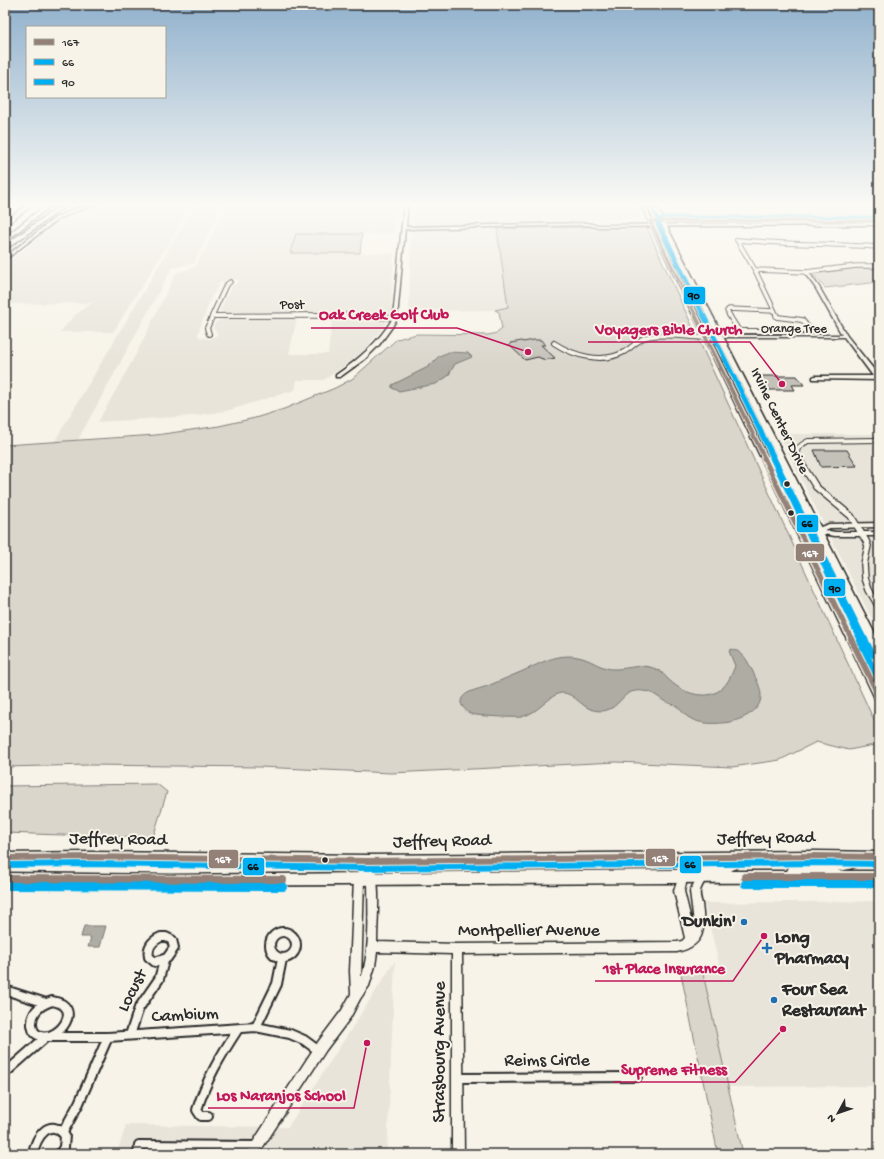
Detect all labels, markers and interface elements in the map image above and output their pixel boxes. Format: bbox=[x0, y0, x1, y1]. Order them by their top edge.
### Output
legend bbox=[26, 26, 166, 98]
text: 167 bbox=[61, 37, 80, 51]
text: 66 bbox=[62, 57, 75, 71]
text: 90 bbox=[61, 77, 75, 91]
line badge: 90 bbox=[683, 286, 706, 305]
text: 90 bbox=[687, 291, 701, 303]
street label: Post bbox=[279, 298, 306, 313]
callout: Oak Creek Golf Club bbox=[311, 300, 457, 328]
text: Oak Creek Golf Club bbox=[319, 306, 450, 326]
callout: Voyagers Bible Church bbox=[588, 314, 750, 342]
text: Voyagers Bible Church bbox=[595, 322, 743, 341]
street label: Orange Tree bbox=[761, 322, 827, 337]
street label: Irvine Center Drive bbox=[746, 365, 813, 477]
unlabelled marker bbox=[782, 479, 792, 489]
unlabelled marker bbox=[786, 508, 796, 518]
line badge: 66 bbox=[796, 514, 819, 533]
text: 66 bbox=[801, 519, 813, 531]
line badge: 167 bbox=[795, 543, 825, 562]
text: 167 bbox=[801, 549, 819, 561]
line badge: 90 bbox=[823, 578, 846, 597]
text: 90 bbox=[828, 584, 842, 596]
street label: Jeffrey Road bbox=[717, 828, 817, 850]
street label: Jeffrey Road bbox=[69, 829, 169, 851]
street label: Jeffrey Road bbox=[393, 831, 493, 853]
line badge: 167 bbox=[645, 848, 676, 867]
line badge: 167 bbox=[208, 849, 239, 869]
text: 167 bbox=[651, 854, 669, 866]
text: 167 bbox=[214, 855, 232, 867]
unlabelled marker bbox=[320, 855, 330, 865]
line badge: 66 bbox=[679, 855, 702, 874]
line badge: 66 bbox=[242, 857, 265, 876]
text: 66 bbox=[684, 860, 696, 872]
text: 66 bbox=[247, 862, 259, 874]
place label: Dunkin' bbox=[680, 912, 736, 933]
marker: Dunkin' bbox=[739, 917, 749, 927]
street label: Montpellier Avenue bbox=[458, 921, 601, 942]
place label: Long Pharmacy bbox=[774, 928, 849, 970]
marker: Long Pharmacy bbox=[762, 943, 772, 953]
callout: 1st Place Insurance bbox=[595, 953, 733, 981]
text: 1st Place Insurance bbox=[602, 961, 726, 980]
street label: Locust bbox=[114, 965, 153, 1016]
place label: Four Sea Restaurant bbox=[781, 980, 867, 1022]
street label: Strasbourg Avenue bbox=[430, 981, 451, 1123]
marker: Four Sea Restaurant bbox=[769, 995, 779, 1005]
street label: Cambium bbox=[151, 1004, 219, 1028]
street label: Reims Circle bbox=[504, 1051, 591, 1072]
callout: Supreme Fitness bbox=[613, 1054, 735, 1082]
text: Supreme Fitness bbox=[621, 1062, 728, 1081]
callout: Los Naranjos School bbox=[208, 1080, 354, 1108]
text: Los Naranjos School bbox=[216, 1088, 346, 1107]
north arrow bbox=[818, 1093, 858, 1133]
text: N bbox=[825, 1112, 839, 1125]

